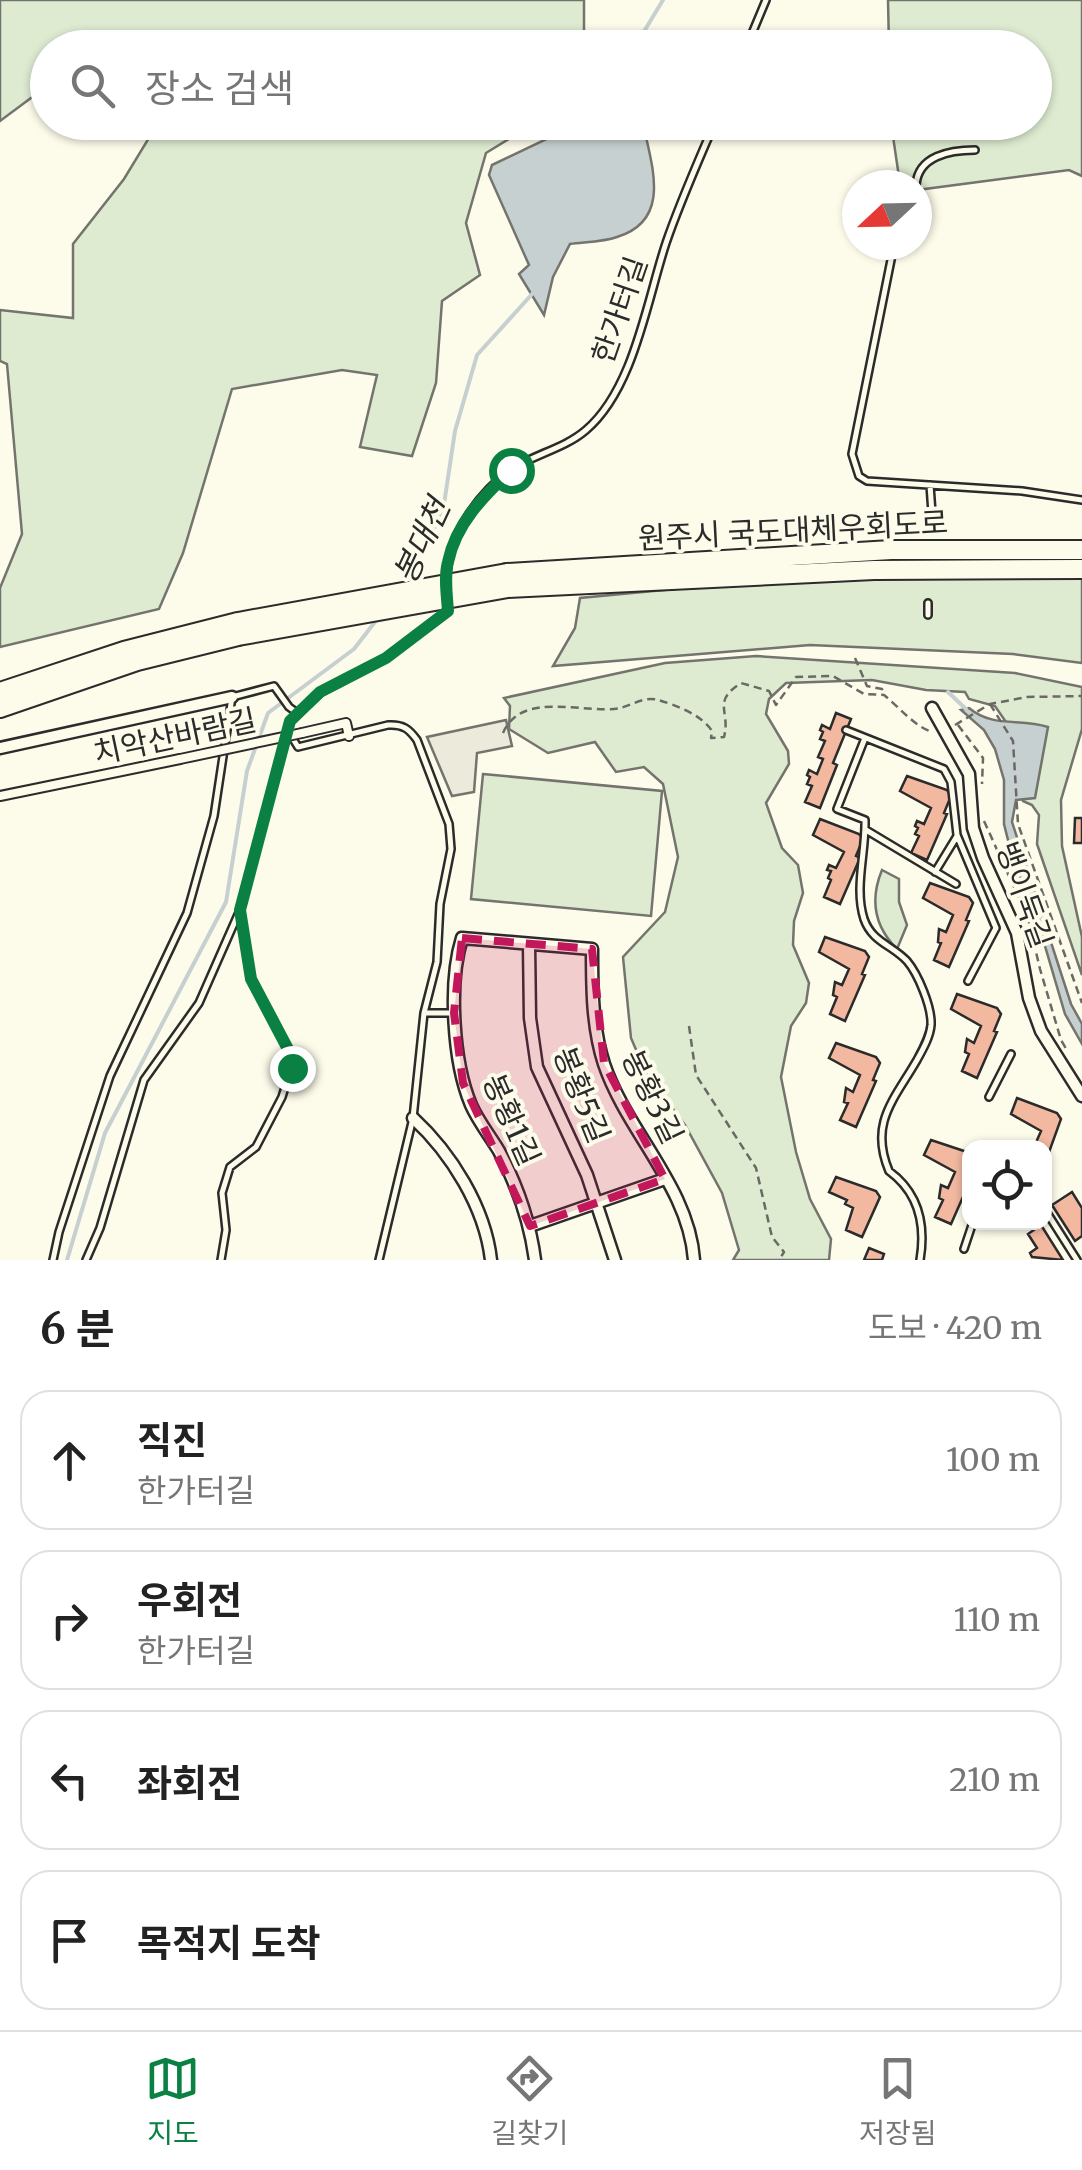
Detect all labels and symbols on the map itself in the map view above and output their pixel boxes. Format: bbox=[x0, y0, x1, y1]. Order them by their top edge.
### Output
north arrow bbox=[842, 170, 932, 260]
street label: 한가터길 bbox=[583, 251, 655, 368]
route start bbox=[489, 448, 535, 494]
water label: 봉대천 bbox=[385, 489, 460, 589]
street label: 원주시 국도대체우회도로 bbox=[637, 503, 949, 557]
street label: 치악산바람길 bbox=[90, 700, 260, 772]
street label: 뱅이둑길 bbox=[988, 836, 1062, 953]
street label: 봉황5길 bbox=[546, 1041, 618, 1148]
street label: 봉황3길 bbox=[614, 1043, 692, 1150]
route end bbox=[270, 1046, 316, 1092]
street label: 봉황1길 bbox=[475, 1068, 549, 1171]

